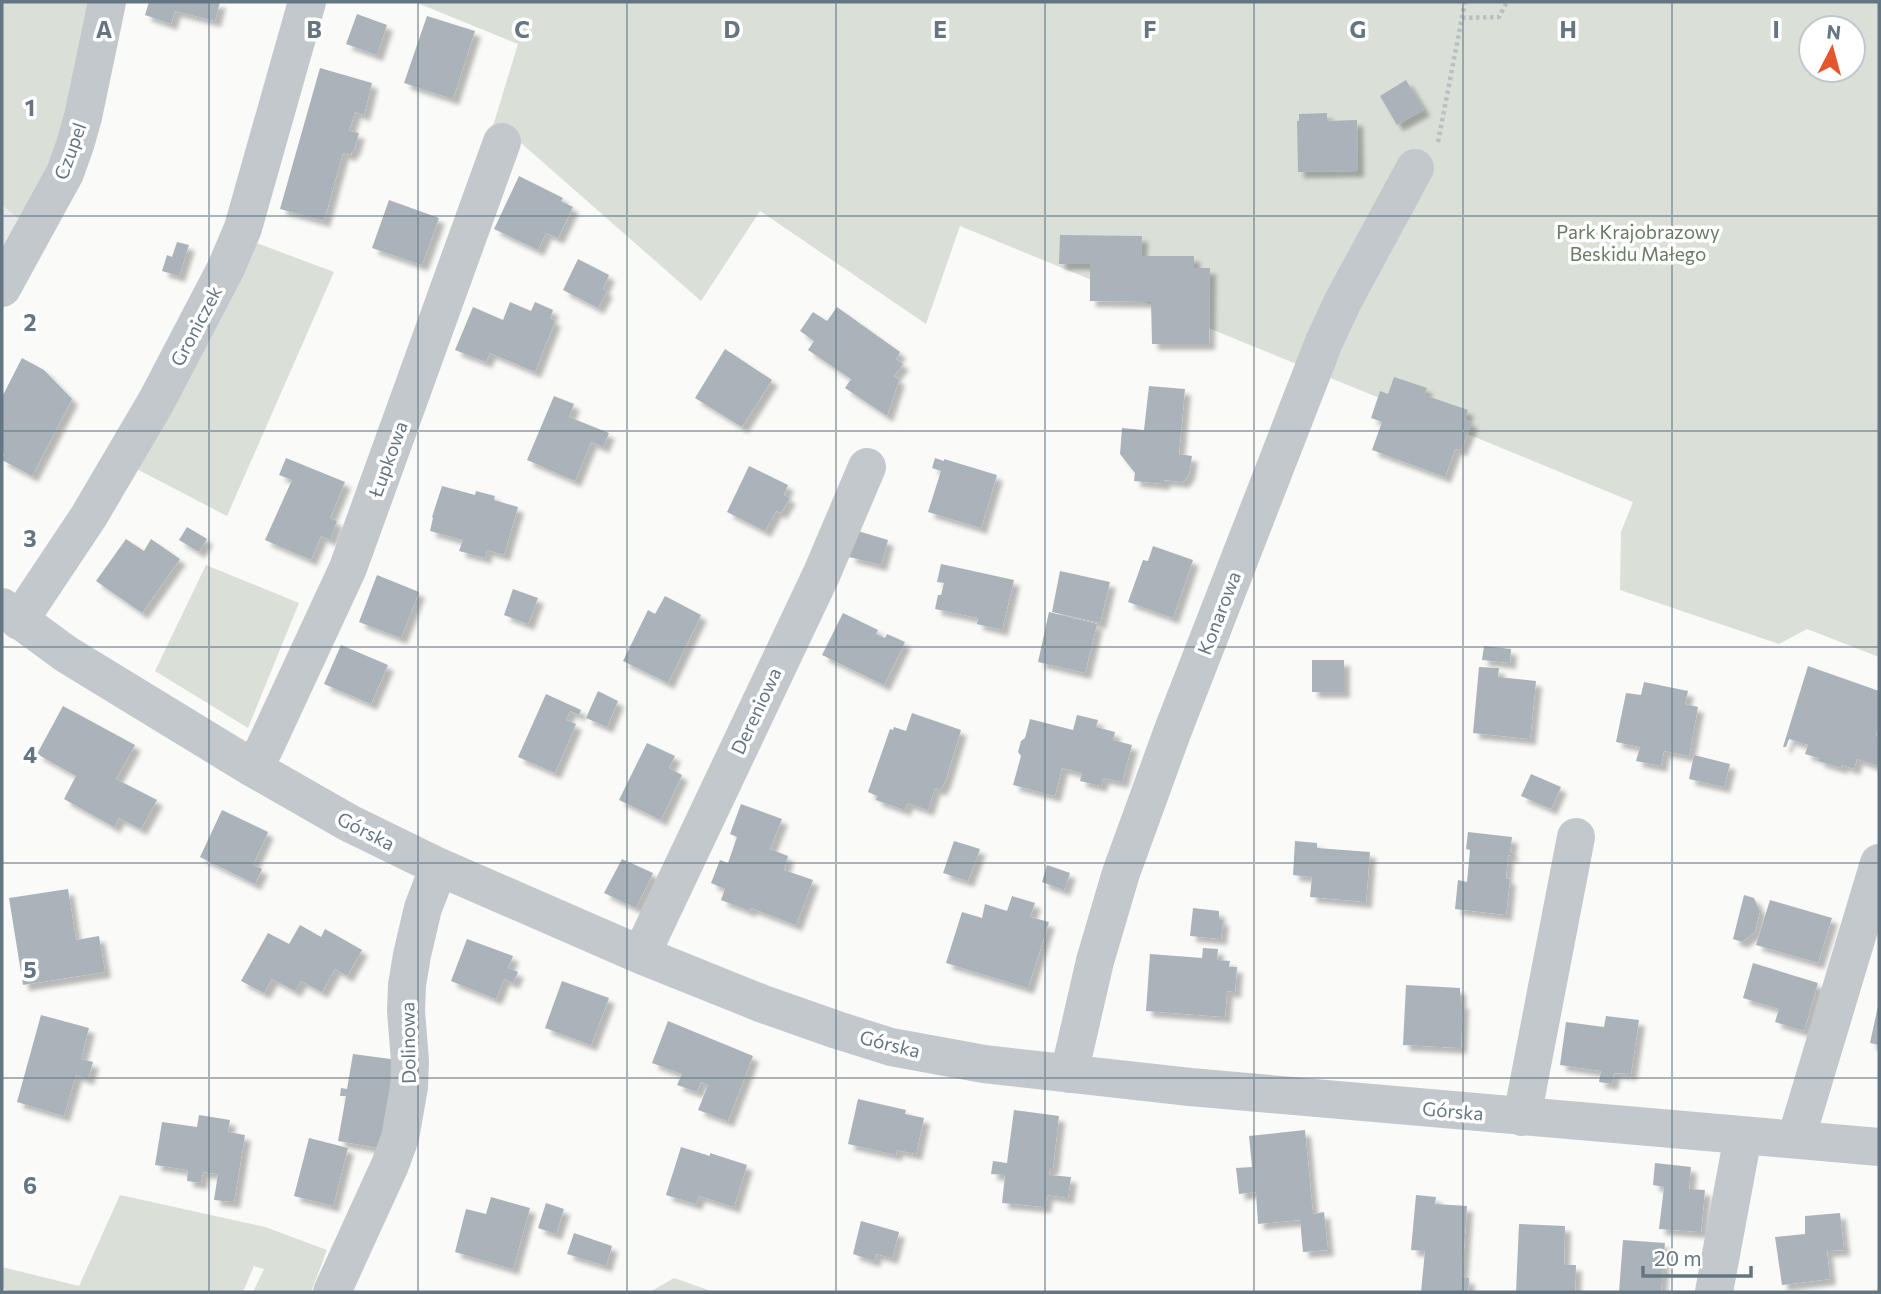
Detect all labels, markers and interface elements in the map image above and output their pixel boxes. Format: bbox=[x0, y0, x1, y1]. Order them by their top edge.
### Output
north arrow bbox=[1797, 14, 1867, 84]
text: A bbox=[96, 15, 113, 43]
text: B bbox=[306, 15, 322, 43]
text: C bbox=[514, 15, 530, 43]
text: D bbox=[724, 15, 741, 43]
text: E bbox=[933, 15, 947, 43]
text: F bbox=[1143, 15, 1157, 43]
text: G bbox=[1350, 15, 1366, 43]
text: H bbox=[1559, 15, 1577, 43]
text: I bbox=[1772, 15, 1780, 43]
text: N bbox=[1826, 19, 1842, 44]
text: 1 bbox=[25, 93, 35, 121]
street label: Czupel bbox=[49, 119, 90, 183]
park label: Park Krajobrazowy Beskidu Małego bbox=[1556, 220, 1720, 265]
street label: Groniczek bbox=[165, 282, 226, 370]
text: 2 bbox=[23, 308, 37, 336]
street label: Łupkowa bbox=[363, 418, 412, 501]
text: 3 bbox=[23, 524, 37, 552]
street label: Konarowa bbox=[1192, 568, 1245, 658]
street label: Dereniowa bbox=[725, 664, 786, 758]
text: 4 bbox=[23, 740, 37, 768]
street label: Górska bbox=[334, 806, 399, 855]
text: 5 bbox=[23, 955, 37, 983]
street label: Dolinowa bbox=[395, 1002, 420, 1084]
street label: Górska bbox=[858, 1025, 923, 1062]
street label: Górska bbox=[1421, 1096, 1485, 1125]
text: 6 bbox=[23, 1171, 37, 1199]
scale bar bbox=[1643, 1234, 1752, 1278]
text: 20 m bbox=[1654, 1245, 1702, 1270]

